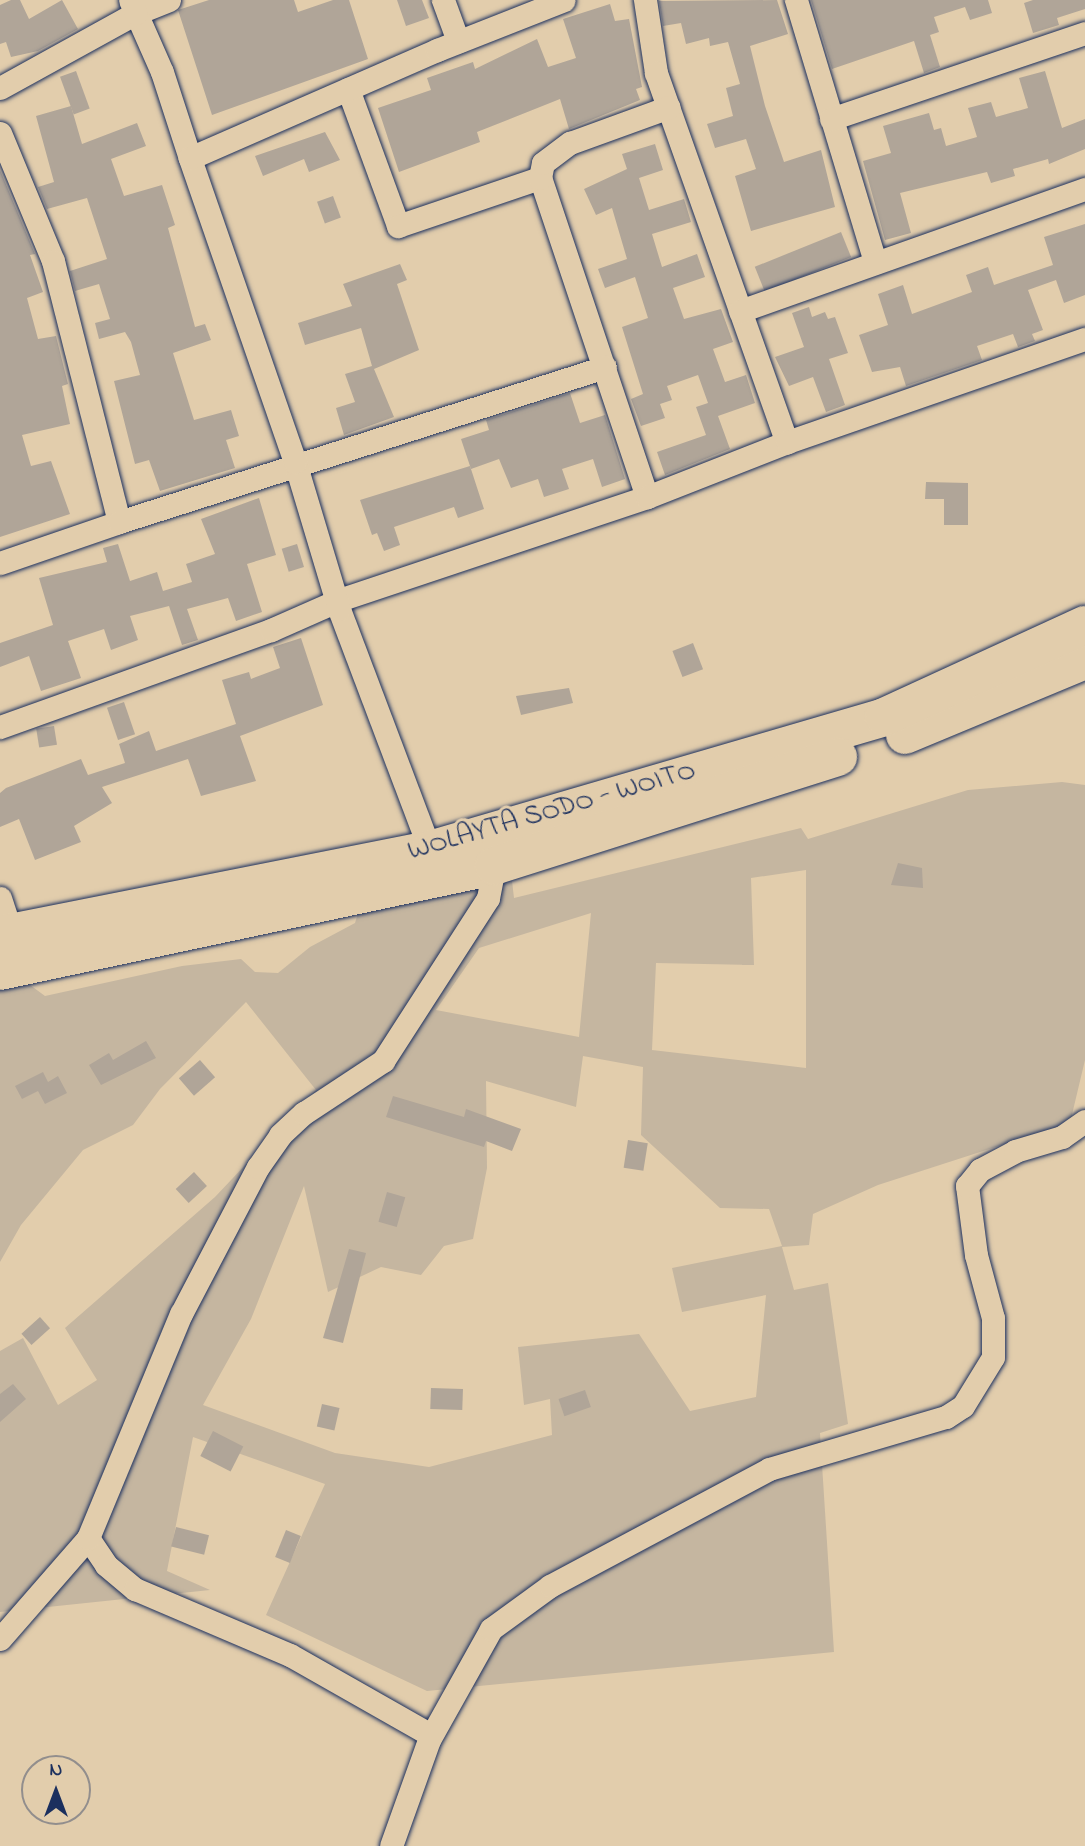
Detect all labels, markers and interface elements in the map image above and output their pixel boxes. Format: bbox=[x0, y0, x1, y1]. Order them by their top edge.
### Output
street label: WOLAYTA SODO - WOITO bbox=[404, 755, 700, 869]
north arrow bbox=[21, 1755, 91, 1825]
text: N bbox=[50, 1757, 62, 1784]

